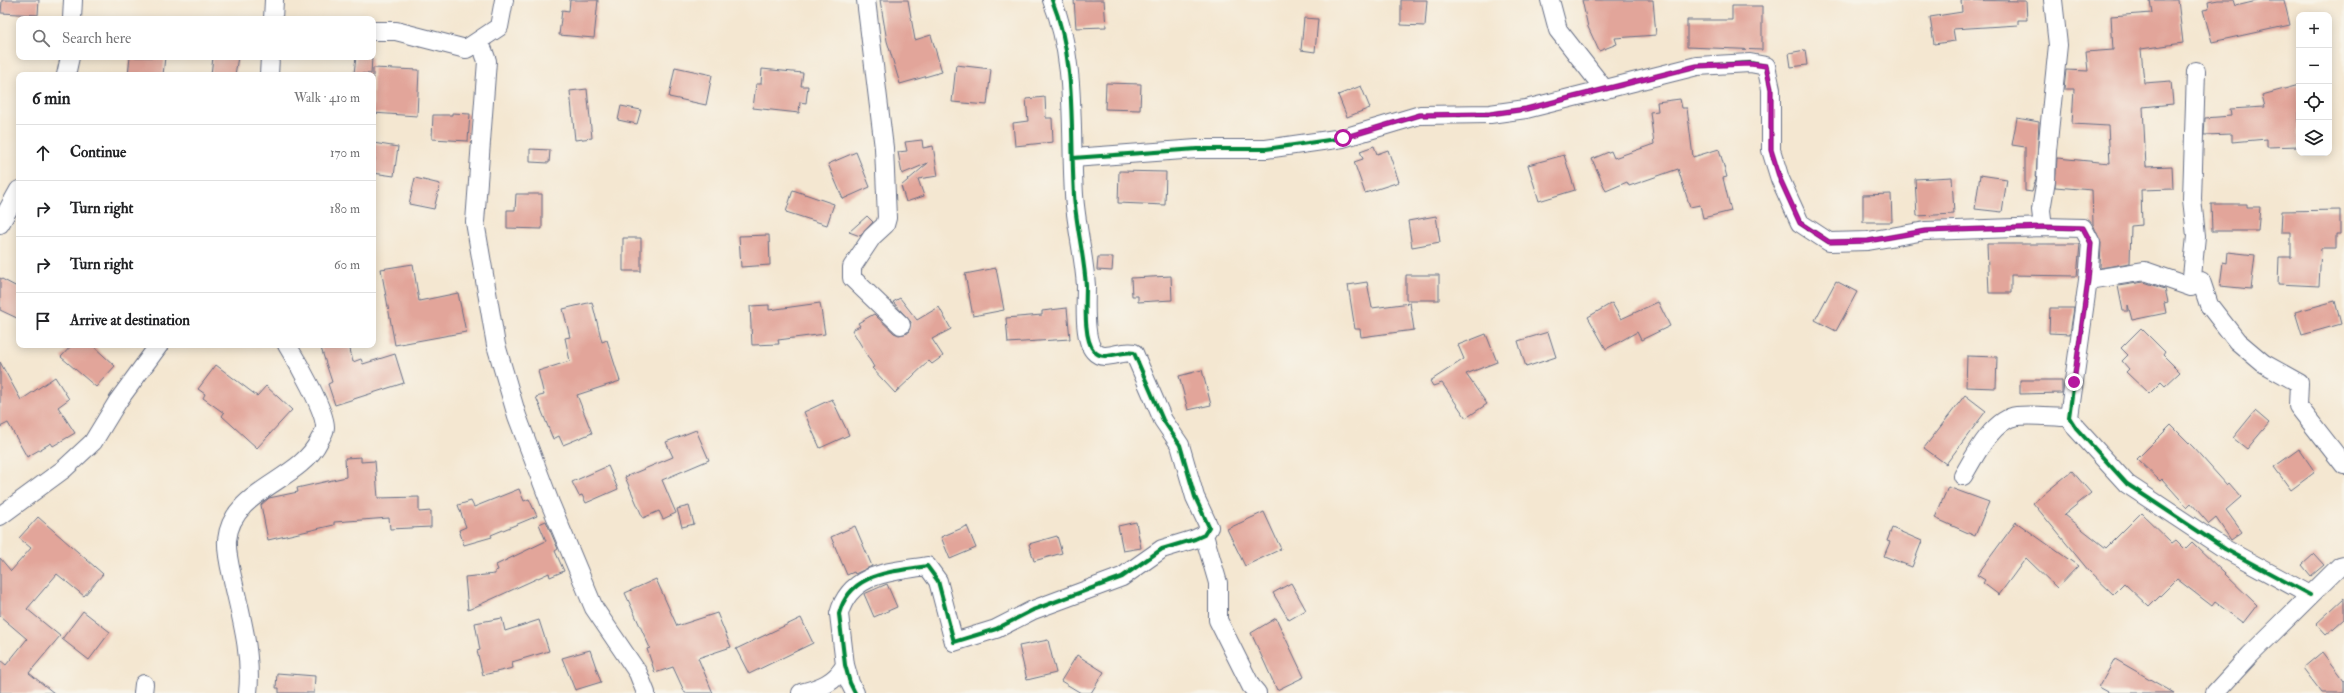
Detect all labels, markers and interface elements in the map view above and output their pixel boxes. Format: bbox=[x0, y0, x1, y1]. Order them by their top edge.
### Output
map controls bbox=[2296, 12, 2332, 156]
button: + bbox=[2296, 12, 2332, 48]
search box bbox=[16, 16, 376, 60]
icon: search bbox=[30, 27, 52, 49]
text: Search here bbox=[62, 29, 131, 48]
button: − bbox=[2296, 48, 2332, 84]
button: locate bbox=[2296, 84, 2332, 120]
text: 6 min bbox=[32, 88, 71, 109]
text: Walk · 410 m bbox=[294, 90, 360, 106]
button: layers bbox=[2296, 120, 2332, 156]
route start bbox=[1334, 129, 1352, 147]
icon: ahead bbox=[32, 142, 54, 164]
text: Continue bbox=[70, 143, 126, 162]
text: 170 m bbox=[330, 145, 360, 161]
icon: right bbox=[32, 198, 54, 220]
text: Turn right bbox=[70, 199, 133, 218]
text: 180 m bbox=[330, 201, 360, 217]
icon: right bbox=[32, 254, 54, 276]
text: Turn right bbox=[70, 255, 133, 274]
text: 60 m bbox=[334, 257, 360, 273]
icon: arrive bbox=[32, 310, 54, 332]
text: Arrive at destination bbox=[70, 311, 190, 330]
route end bbox=[2065, 373, 2083, 391]

